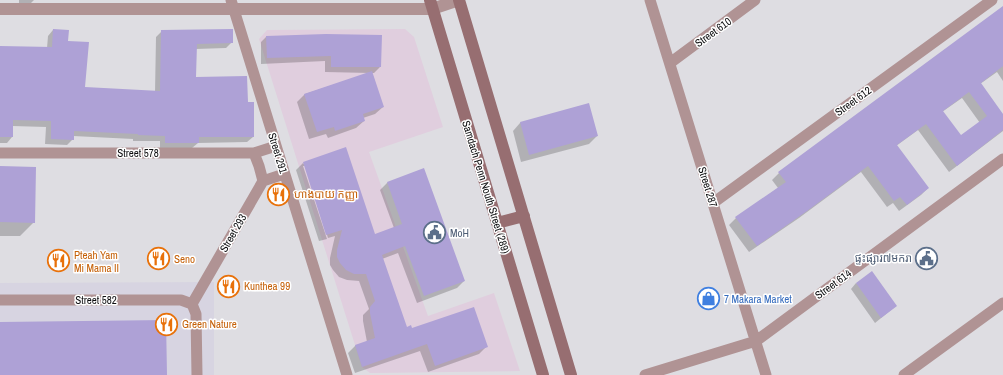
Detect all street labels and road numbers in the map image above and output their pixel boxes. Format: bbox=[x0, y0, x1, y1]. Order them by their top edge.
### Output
street label: Street 610 bbox=[692, 14, 734, 50]
street label: Street 612 bbox=[832, 83, 874, 119]
street label: Samdach Penn Nouth Street (289) bbox=[459, 119, 513, 255]
street label: Street 291 bbox=[265, 131, 291, 175]
street label: Street 578 bbox=[117, 146, 159, 160]
street label: Street 287 bbox=[695, 165, 721, 209]
street label: Street 293 bbox=[217, 211, 249, 255]
street label: Street 614 bbox=[812, 266, 854, 302]
street label: Street 582 bbox=[75, 293, 117, 307]

